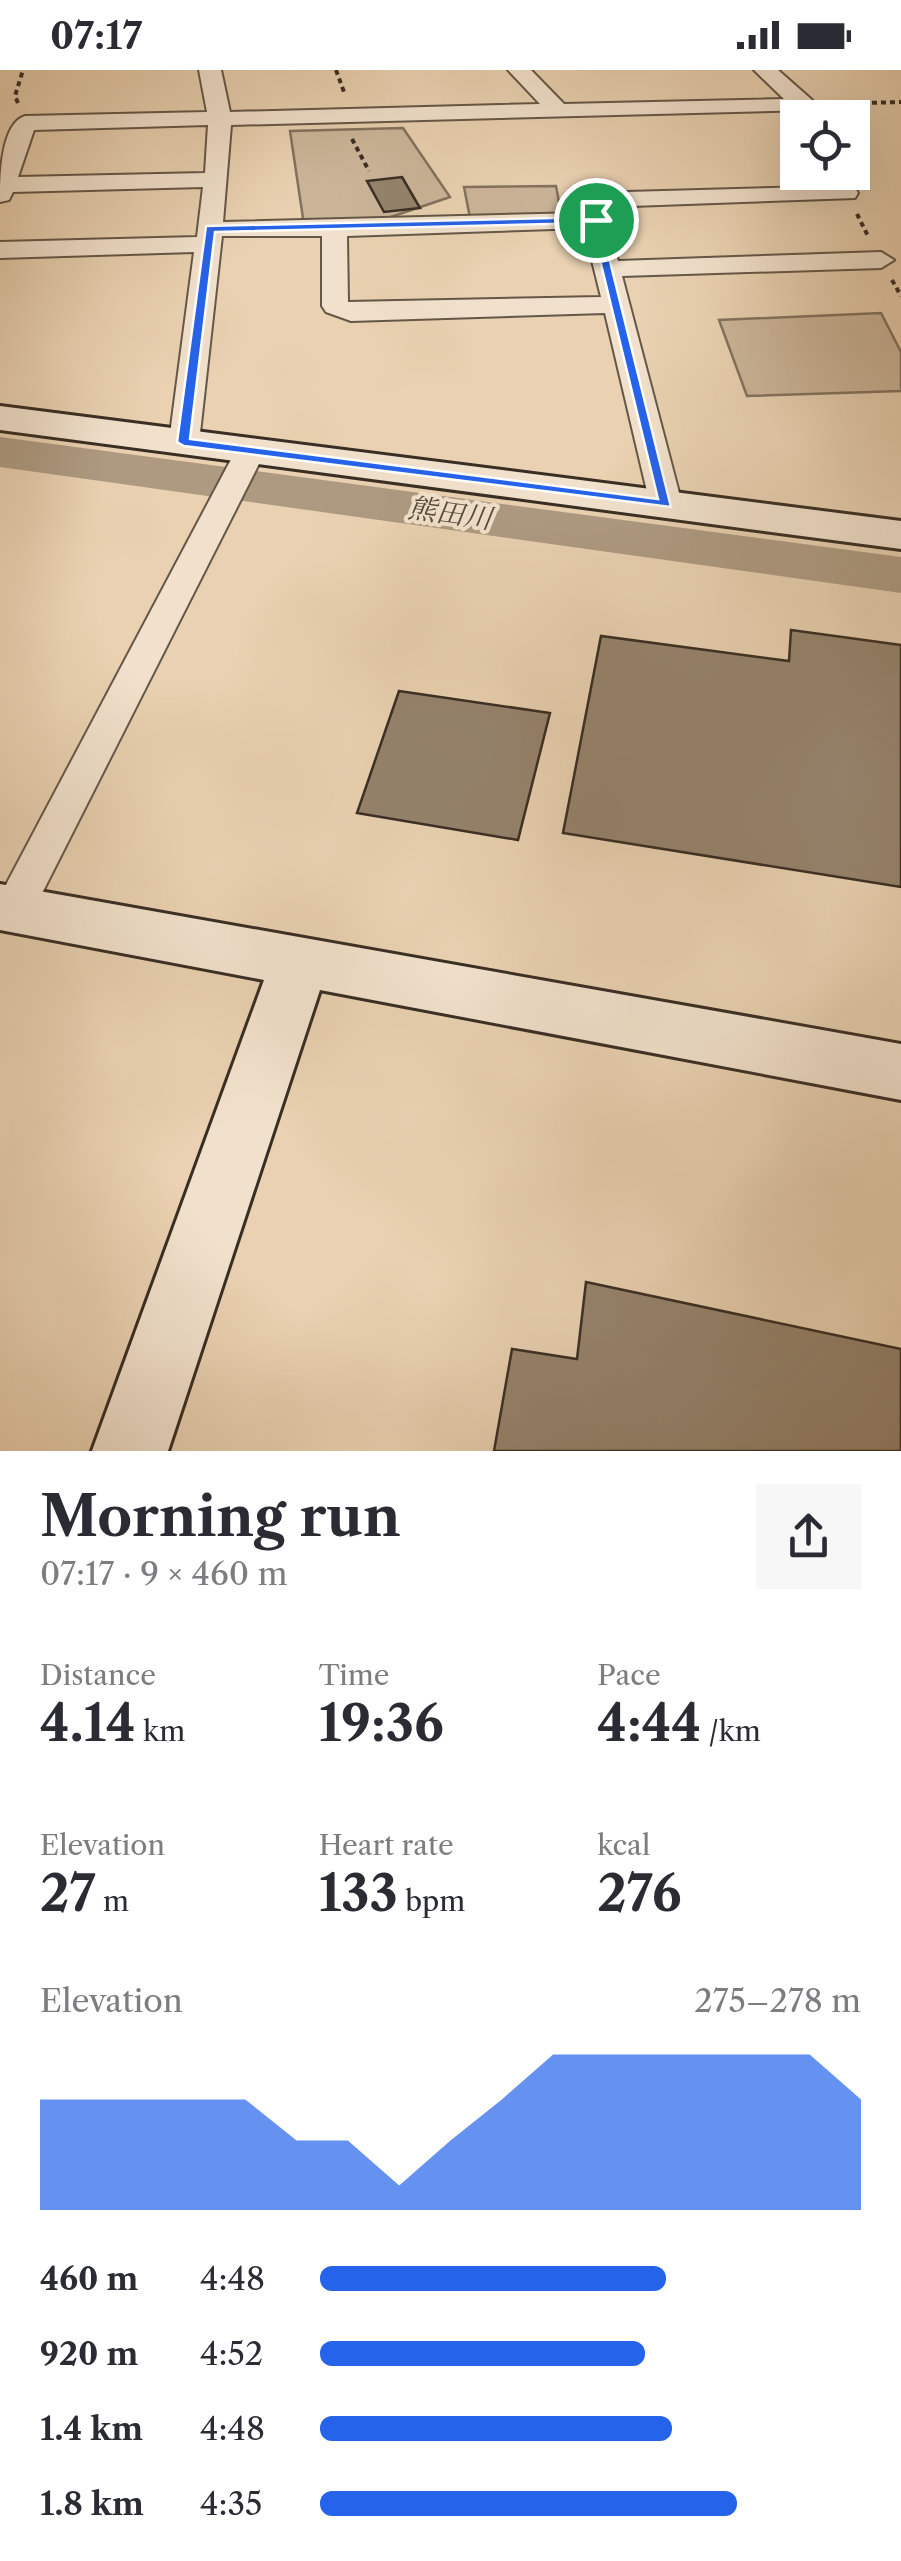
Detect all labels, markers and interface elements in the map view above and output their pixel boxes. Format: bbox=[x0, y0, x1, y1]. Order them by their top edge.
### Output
text: 07:17 bbox=[50, 12, 142, 59]
map controls bbox=[780, 100, 870, 190]
button: locate bbox=[780, 100, 870, 190]
pin bbox=[554, 178, 639, 263]
icon: arrive bbox=[569, 193, 624, 248]
water label: 熊田川 bbox=[406, 490, 497, 536]
text: Morning run bbox=[40, 1483, 401, 1550]
button: share bbox=[756, 1484, 861, 1589]
text: 07:17 · 9 × 460 m bbox=[40, 1554, 287, 1593]
text: Distance bbox=[40, 1658, 156, 1692]
text: Time bbox=[319, 1658, 389, 1692]
text: Pace bbox=[597, 1658, 661, 1692]
text: 4.14 bbox=[40, 1692, 136, 1754]
text: 19:36 bbox=[319, 1692, 444, 1754]
text: 4:44 bbox=[597, 1692, 701, 1754]
text: km bbox=[136, 1714, 185, 1748]
text: /km bbox=[701, 1714, 761, 1748]
text: Elevation bbox=[40, 1828, 165, 1862]
text: Heart rate bbox=[319, 1828, 454, 1862]
text: kcal bbox=[597, 1828, 650, 1862]
text: 27 bbox=[40, 1862, 96, 1924]
text: 133 bbox=[319, 1862, 398, 1924]
text: 276 bbox=[597, 1862, 682, 1924]
text: m bbox=[96, 1884, 129, 1918]
text: bpm bbox=[398, 1884, 465, 1918]
text: Elevation bbox=[40, 1981, 183, 2020]
text: 275–278 m bbox=[694, 1981, 861, 2020]
text: 460 m bbox=[40, 2259, 138, 2298]
text: 4:48 bbox=[200, 2259, 265, 2298]
text: 920 m bbox=[40, 2334, 138, 2373]
text: 4:52 bbox=[200, 2334, 263, 2373]
text: 1.4 km bbox=[40, 2409, 143, 2448]
text: 4:48 bbox=[200, 2409, 265, 2448]
text: 1.8 km bbox=[40, 2484, 144, 2523]
text: 4:35 bbox=[200, 2484, 262, 2523]

